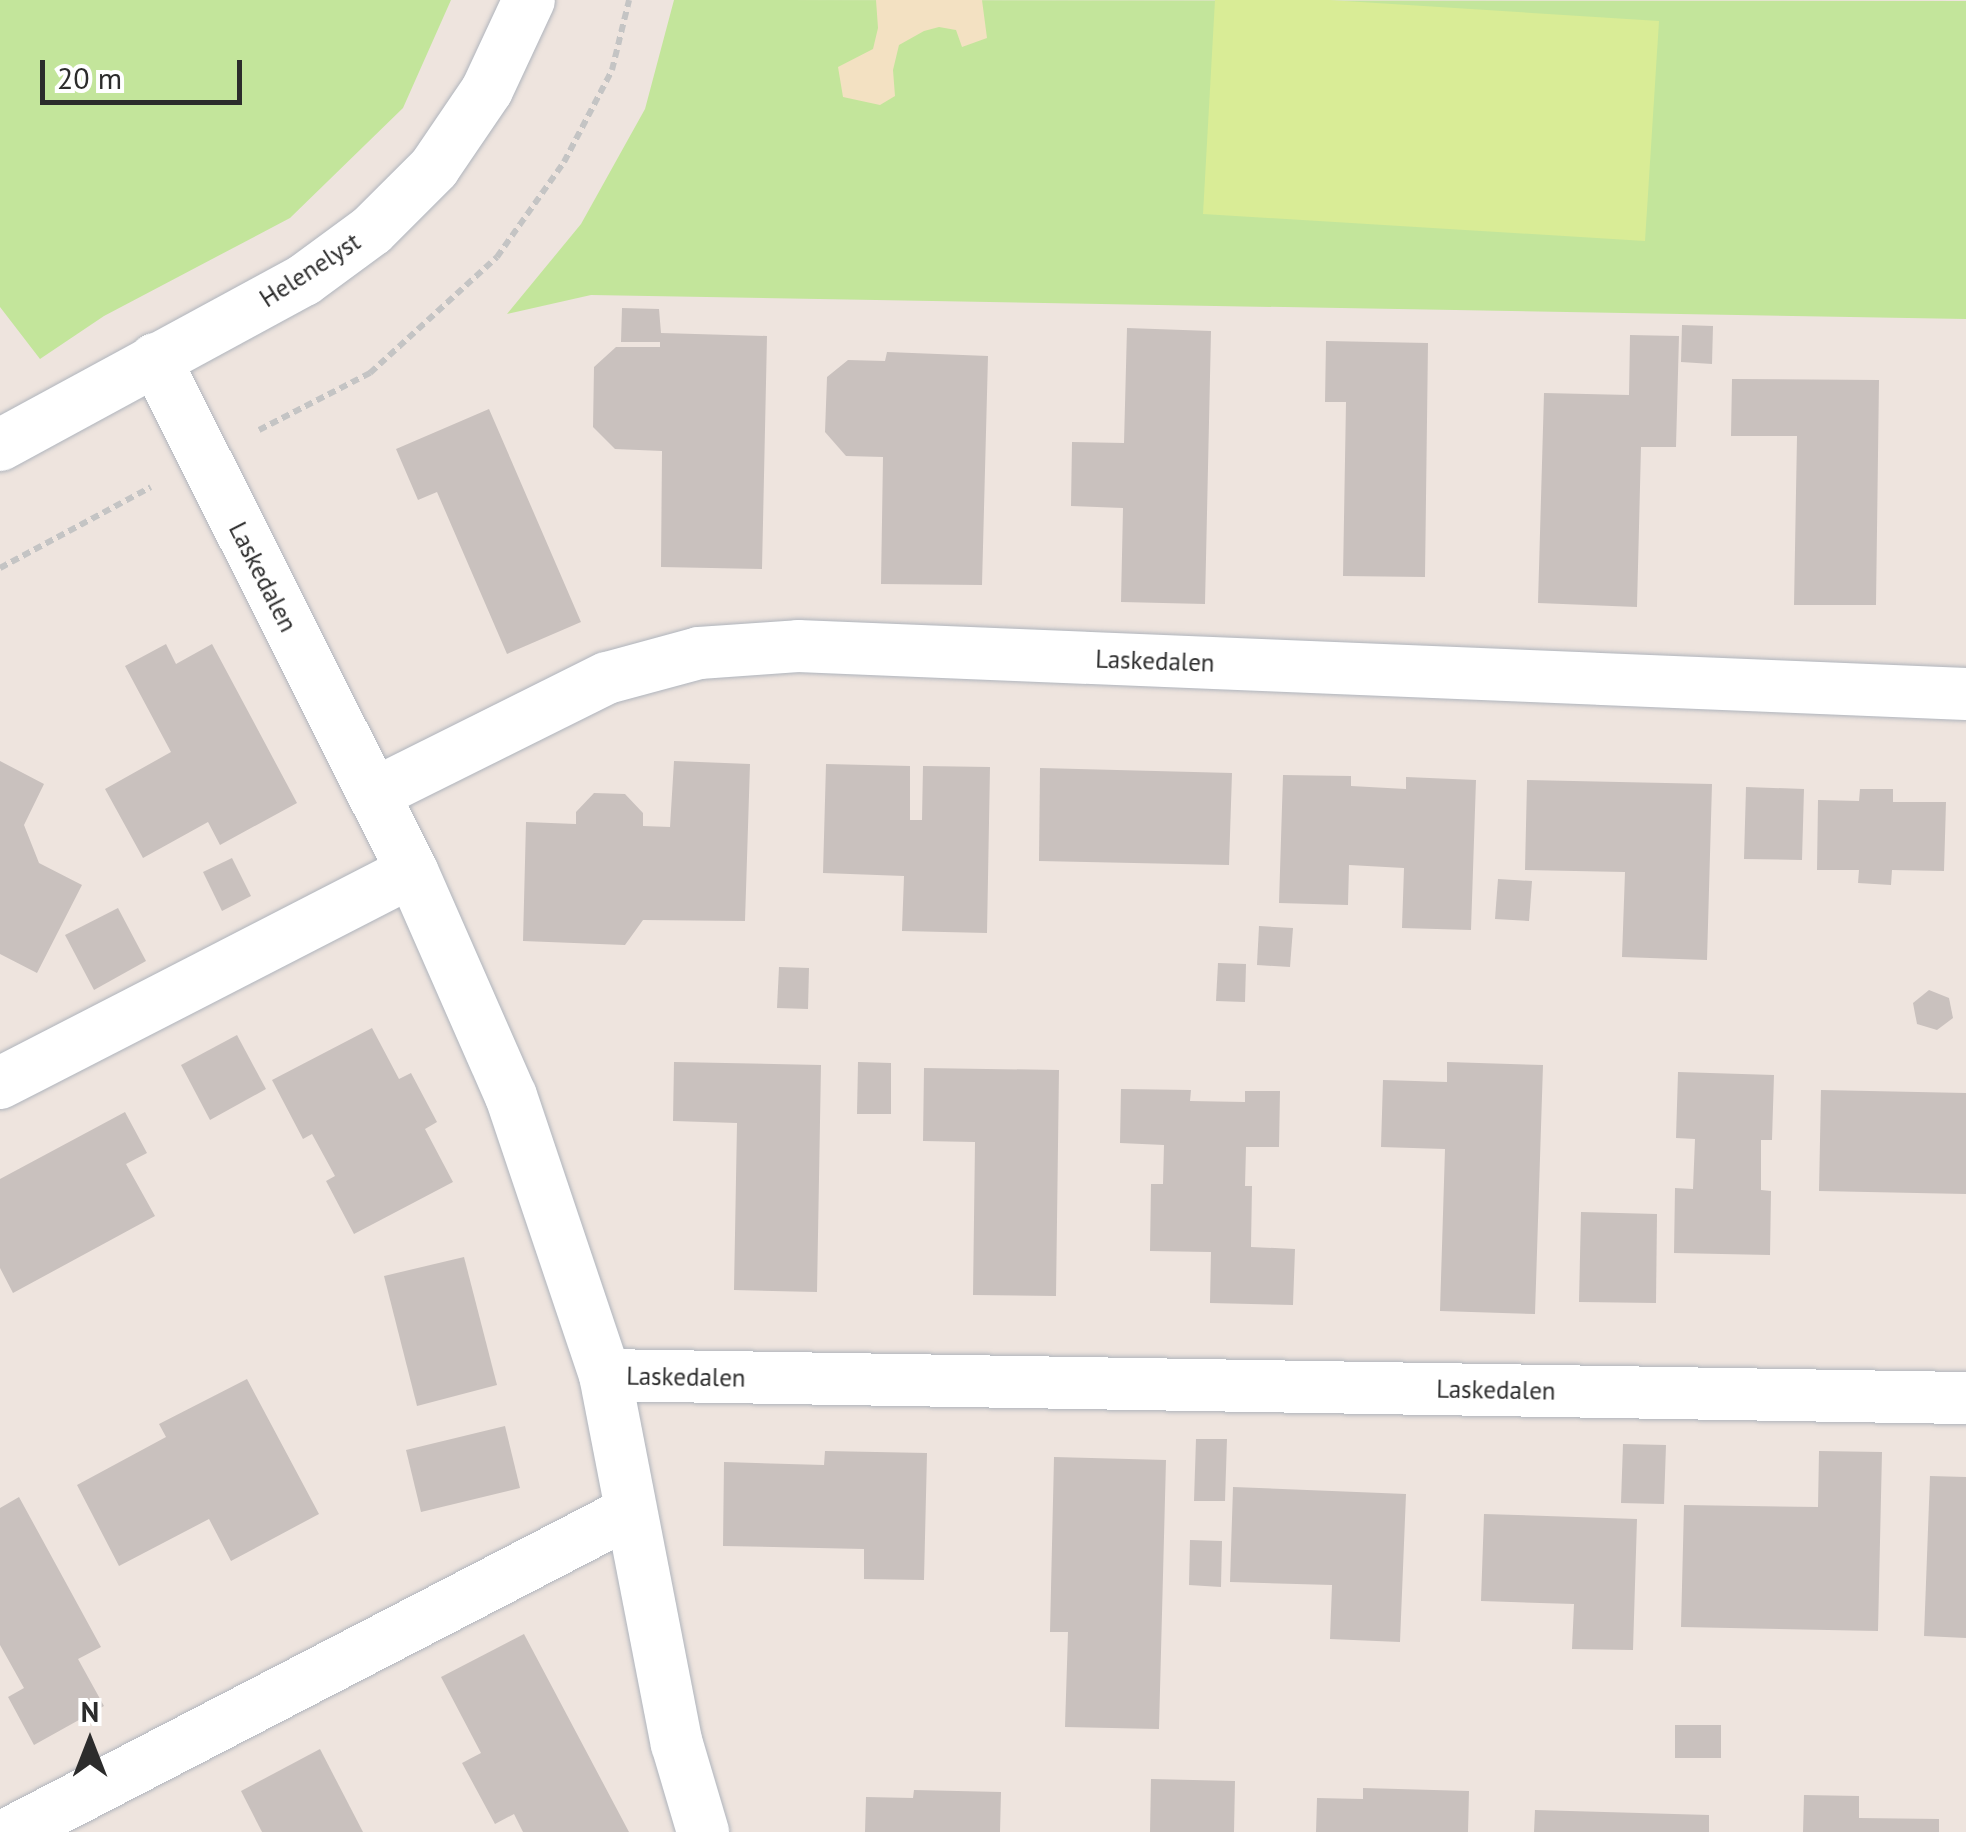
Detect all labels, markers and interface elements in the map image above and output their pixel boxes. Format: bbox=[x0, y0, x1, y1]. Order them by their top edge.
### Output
scale bar bbox=[45, 40, 248, 102]
text: 20 m bbox=[57, 58, 122, 97]
street label: Helenelyst bbox=[254, 226, 366, 314]
street label: Laskedalen bbox=[223, 517, 303, 637]
street label: Laskedalen bbox=[1095, 644, 1215, 678]
street label: Laskedalen bbox=[626, 1361, 746, 1393]
street label: Laskedalen bbox=[1436, 1374, 1556, 1406]
north arrow bbox=[40, 1692, 140, 1792]
text: N bbox=[81, 1693, 99, 1730]

